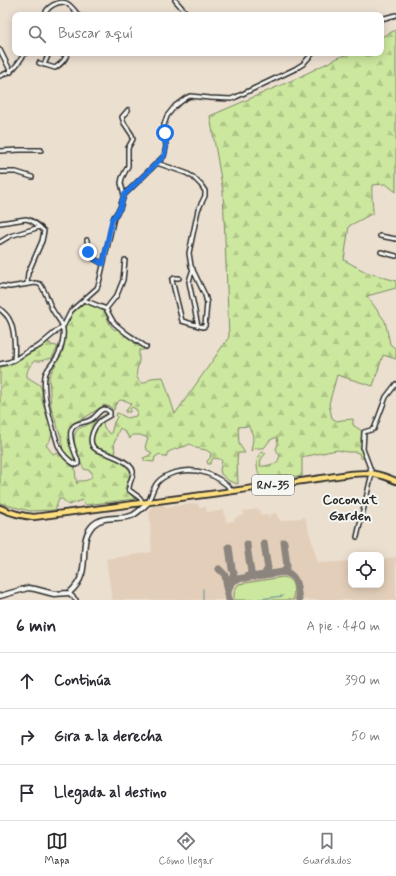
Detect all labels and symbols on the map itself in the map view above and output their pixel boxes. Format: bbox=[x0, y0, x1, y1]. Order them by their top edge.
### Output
route start bbox=[156, 124, 174, 142]
route end bbox=[79, 243, 97, 261]
road number: RN-35 bbox=[252, 475, 294, 495]
district label: Coconut Garden bbox=[323, 491, 378, 525]

